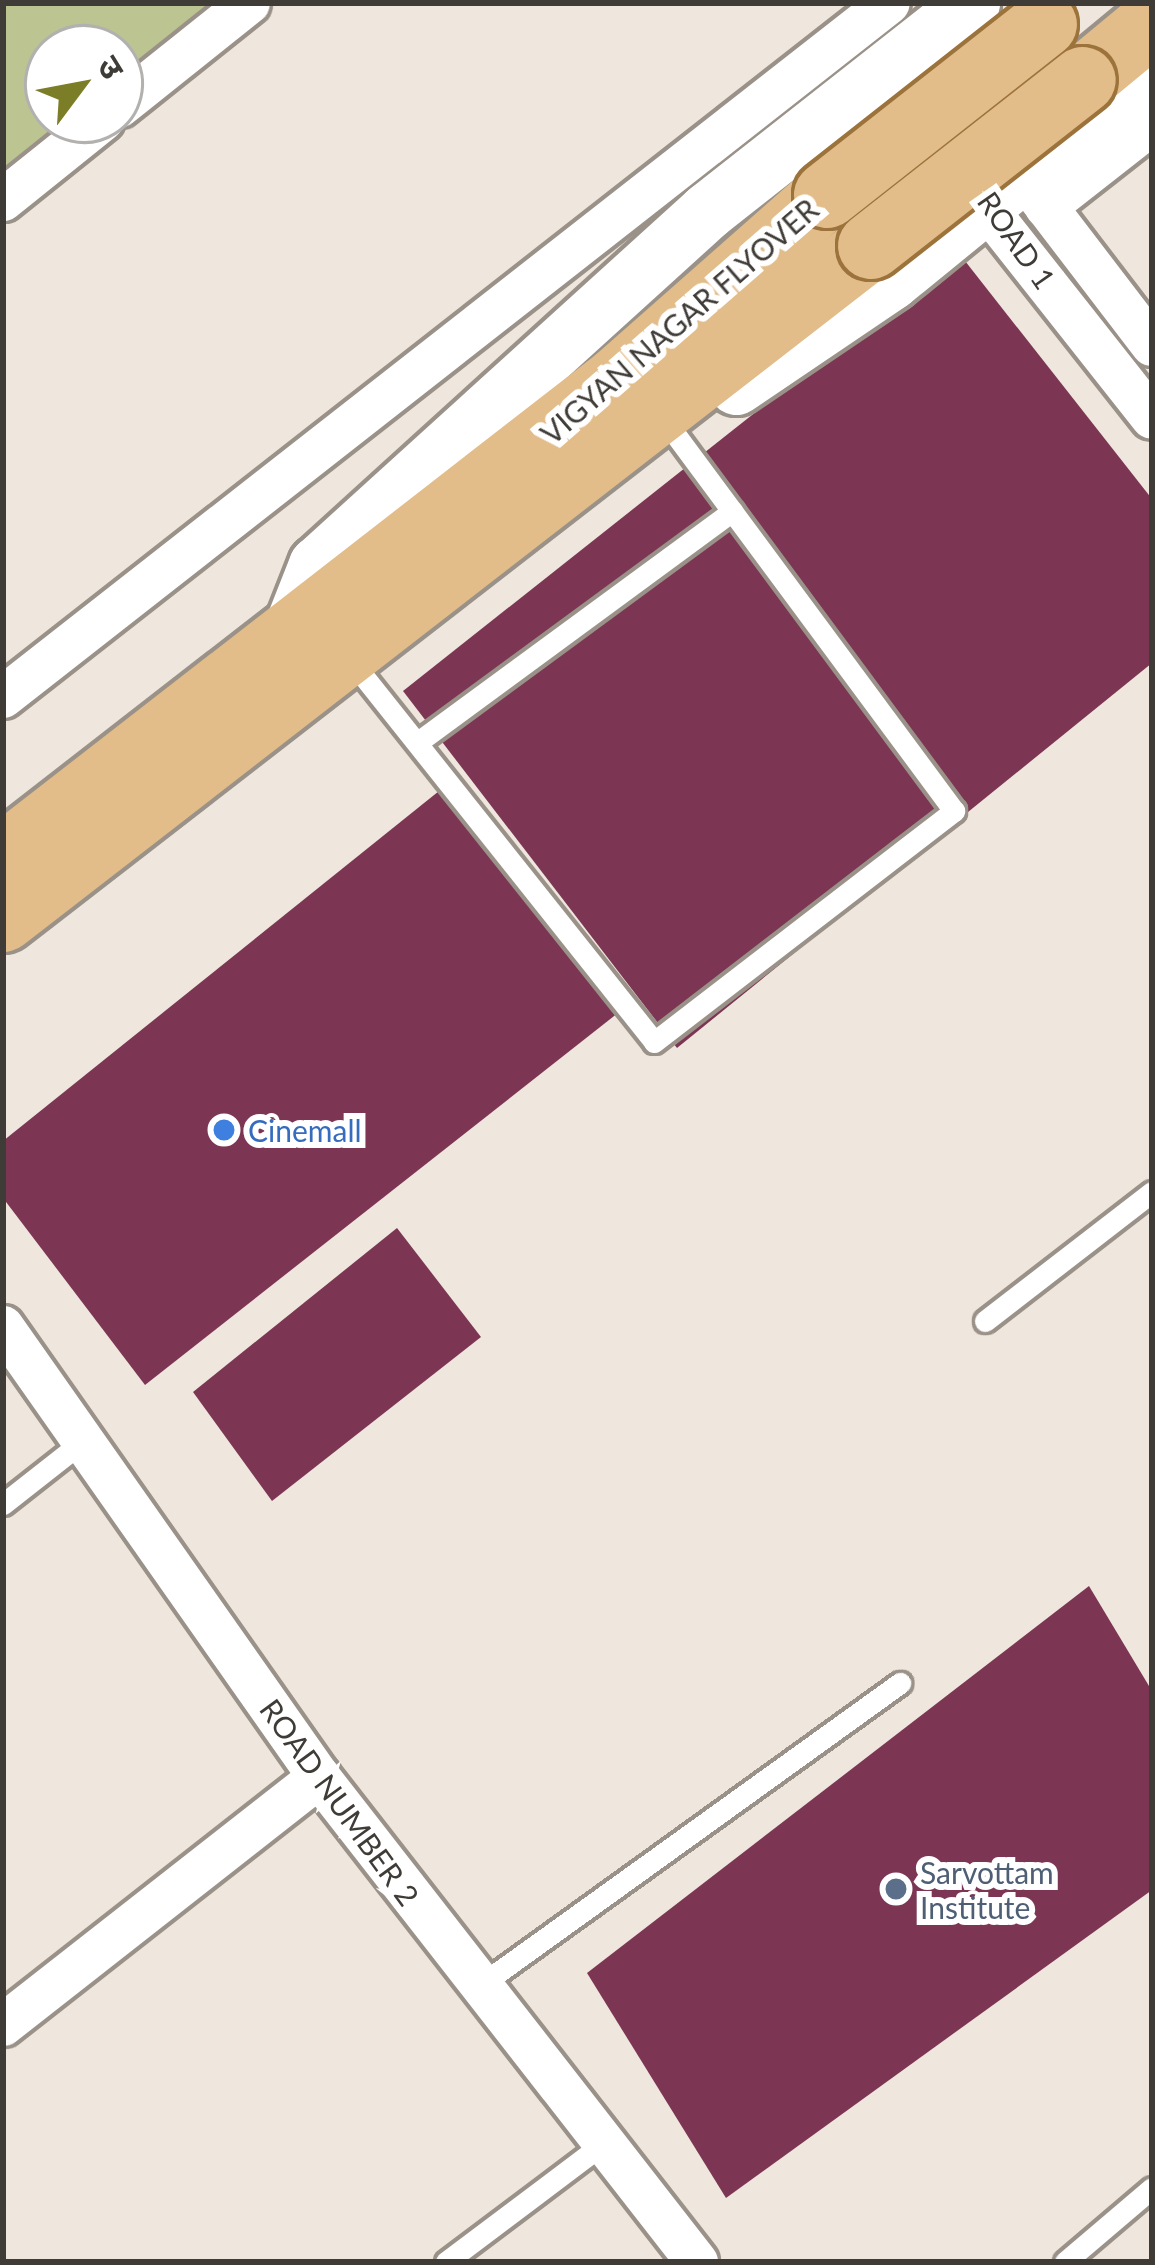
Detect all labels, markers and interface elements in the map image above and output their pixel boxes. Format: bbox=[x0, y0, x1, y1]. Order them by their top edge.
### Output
north arrow bbox=[24, 24, 144, 144]
text: उ bbox=[90, 48, 134, 85]
street label: ROAD 1 bbox=[971, 185, 1063, 295]
street label: VIGYAN NAGAR FLYOVER bbox=[533, 191, 825, 451]
place label: Cinemall bbox=[248, 1112, 362, 1148]
marker: Cinemall bbox=[211, 1117, 237, 1143]
street label: ROAD NUMBER 2 bbox=[253, 1692, 427, 1912]
place label: Sarvottam Institute bbox=[920, 1854, 1054, 1924]
marker: Sarvottam Institute bbox=[883, 1876, 909, 1902]

